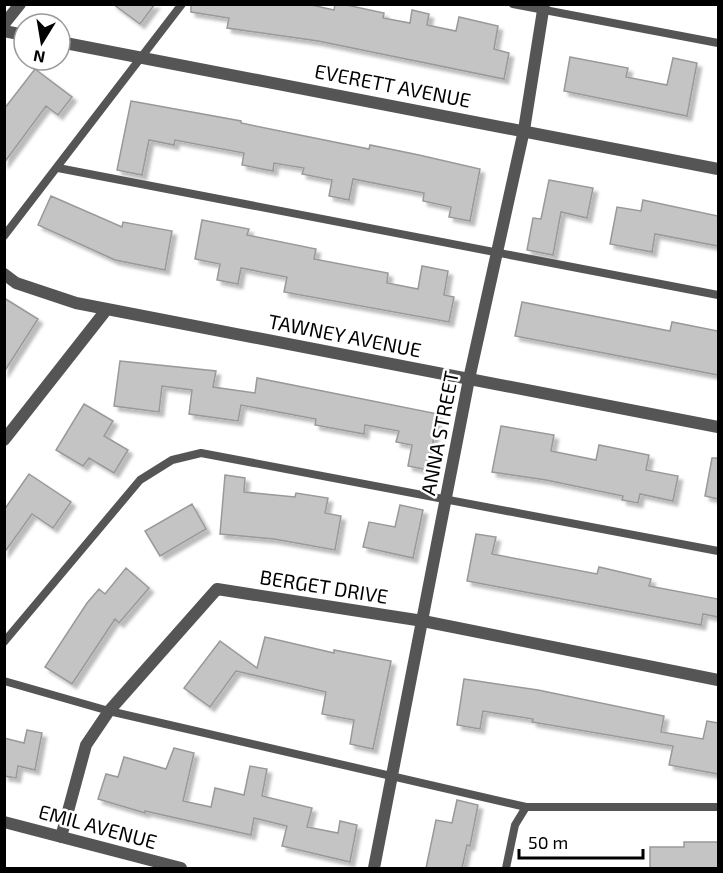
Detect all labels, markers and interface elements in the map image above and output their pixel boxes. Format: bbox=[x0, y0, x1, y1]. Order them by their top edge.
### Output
north arrow bbox=[12, 12, 72, 72]
text: N bbox=[32, 47, 47, 68]
street label: EVERETT AVENUE bbox=[313, 58, 473, 112]
street label: TAWNEY AVENUE bbox=[266, 308, 424, 362]
street label: ANNA STREET bbox=[415, 368, 463, 497]
street label: BERGET DRIVE bbox=[258, 564, 390, 608]
street label: EMIL AVENUE bbox=[36, 799, 160, 853]
scale bar bbox=[519, 822, 644, 860]
text: 50 m bbox=[528, 831, 568, 853]

